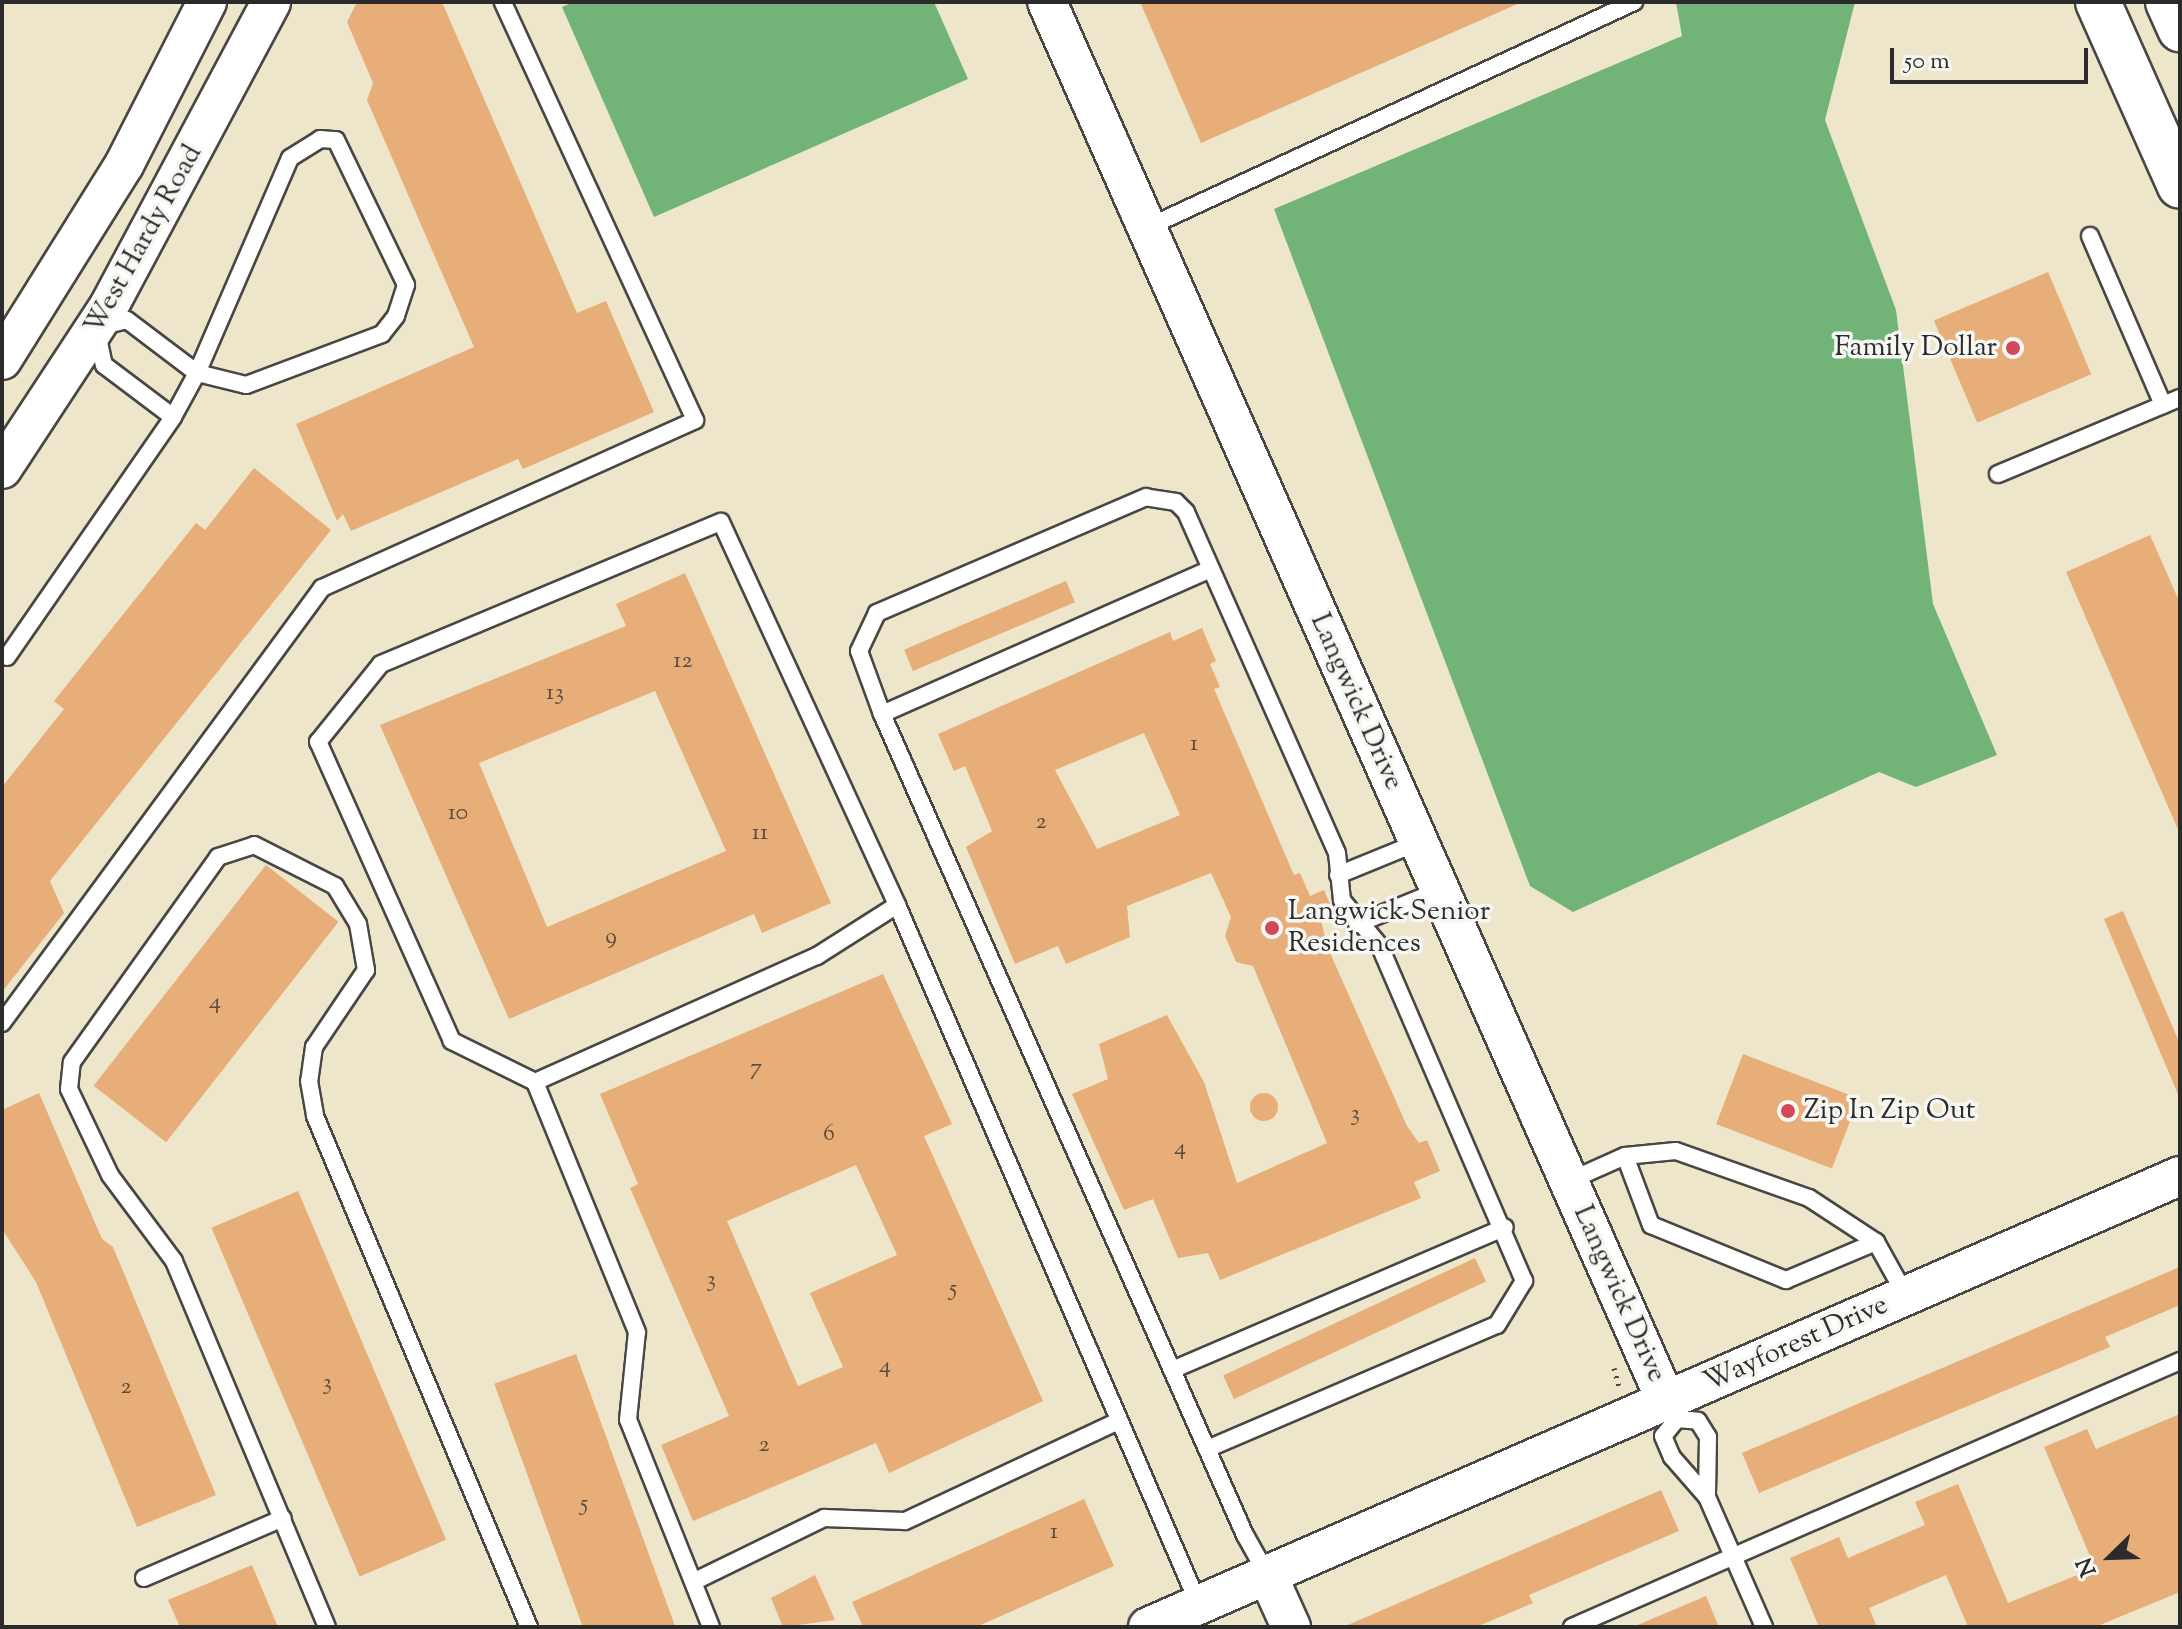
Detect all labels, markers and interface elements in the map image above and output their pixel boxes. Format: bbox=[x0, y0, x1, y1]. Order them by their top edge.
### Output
scale bar bbox=[1894, 32, 2092, 82]
text: 50 m bbox=[1904, 45, 1950, 79]
street label: West Hardy Road bbox=[78, 139, 210, 341]
place label: Family Dollar bbox=[1834, 331, 1997, 365]
marker: Family Dollar bbox=[2004, 339, 2022, 357]
street label: Langwick Drive bbox=[1302, 609, 1410, 795]
house number: 12 bbox=[673, 648, 693, 676]
house number: 13 bbox=[546, 680, 564, 708]
house number: 1 bbox=[1190, 731, 1198, 759]
house number: 10 bbox=[448, 800, 468, 828]
house number: 2 bbox=[1035, 809, 1047, 837]
house number: 11 bbox=[752, 820, 768, 848]
place label: Langwick Senior Residences bbox=[1288, 895, 1490, 961]
marker: Langwick Senior Residences bbox=[1263, 919, 1281, 937]
house number: 9 bbox=[605, 924, 617, 952]
house number: 4 bbox=[209, 989, 221, 1017]
house number: 7 bbox=[750, 1055, 762, 1083]
place label: Zip In Zip Out bbox=[1804, 1094, 1975, 1128]
house number: 3 bbox=[1350, 1101, 1360, 1129]
marker: Zip In Zip Out bbox=[1779, 1102, 1797, 1120]
house number: 6 bbox=[823, 1121, 835, 1149]
house number: 4 bbox=[1174, 1135, 1186, 1163]
street label: Langwick Drive bbox=[1565, 1201, 1673, 1387]
house number: 3 bbox=[706, 1267, 716, 1295]
house number: 5 bbox=[949, 1276, 957, 1304]
street label: Wayforest Drive bbox=[1699, 1288, 1893, 1400]
house number: 4 bbox=[879, 1353, 891, 1381]
house number: 3 bbox=[322, 1370, 332, 1398]
house number: 2 bbox=[120, 1374, 132, 1402]
house number: 2 bbox=[758, 1432, 770, 1460]
house number: 5 bbox=[580, 1491, 588, 1519]
north arrow bbox=[2070, 1517, 2150, 1597]
house number: 1 bbox=[1050, 1519, 1058, 1547]
text: N bbox=[2070, 1552, 2106, 1581]

